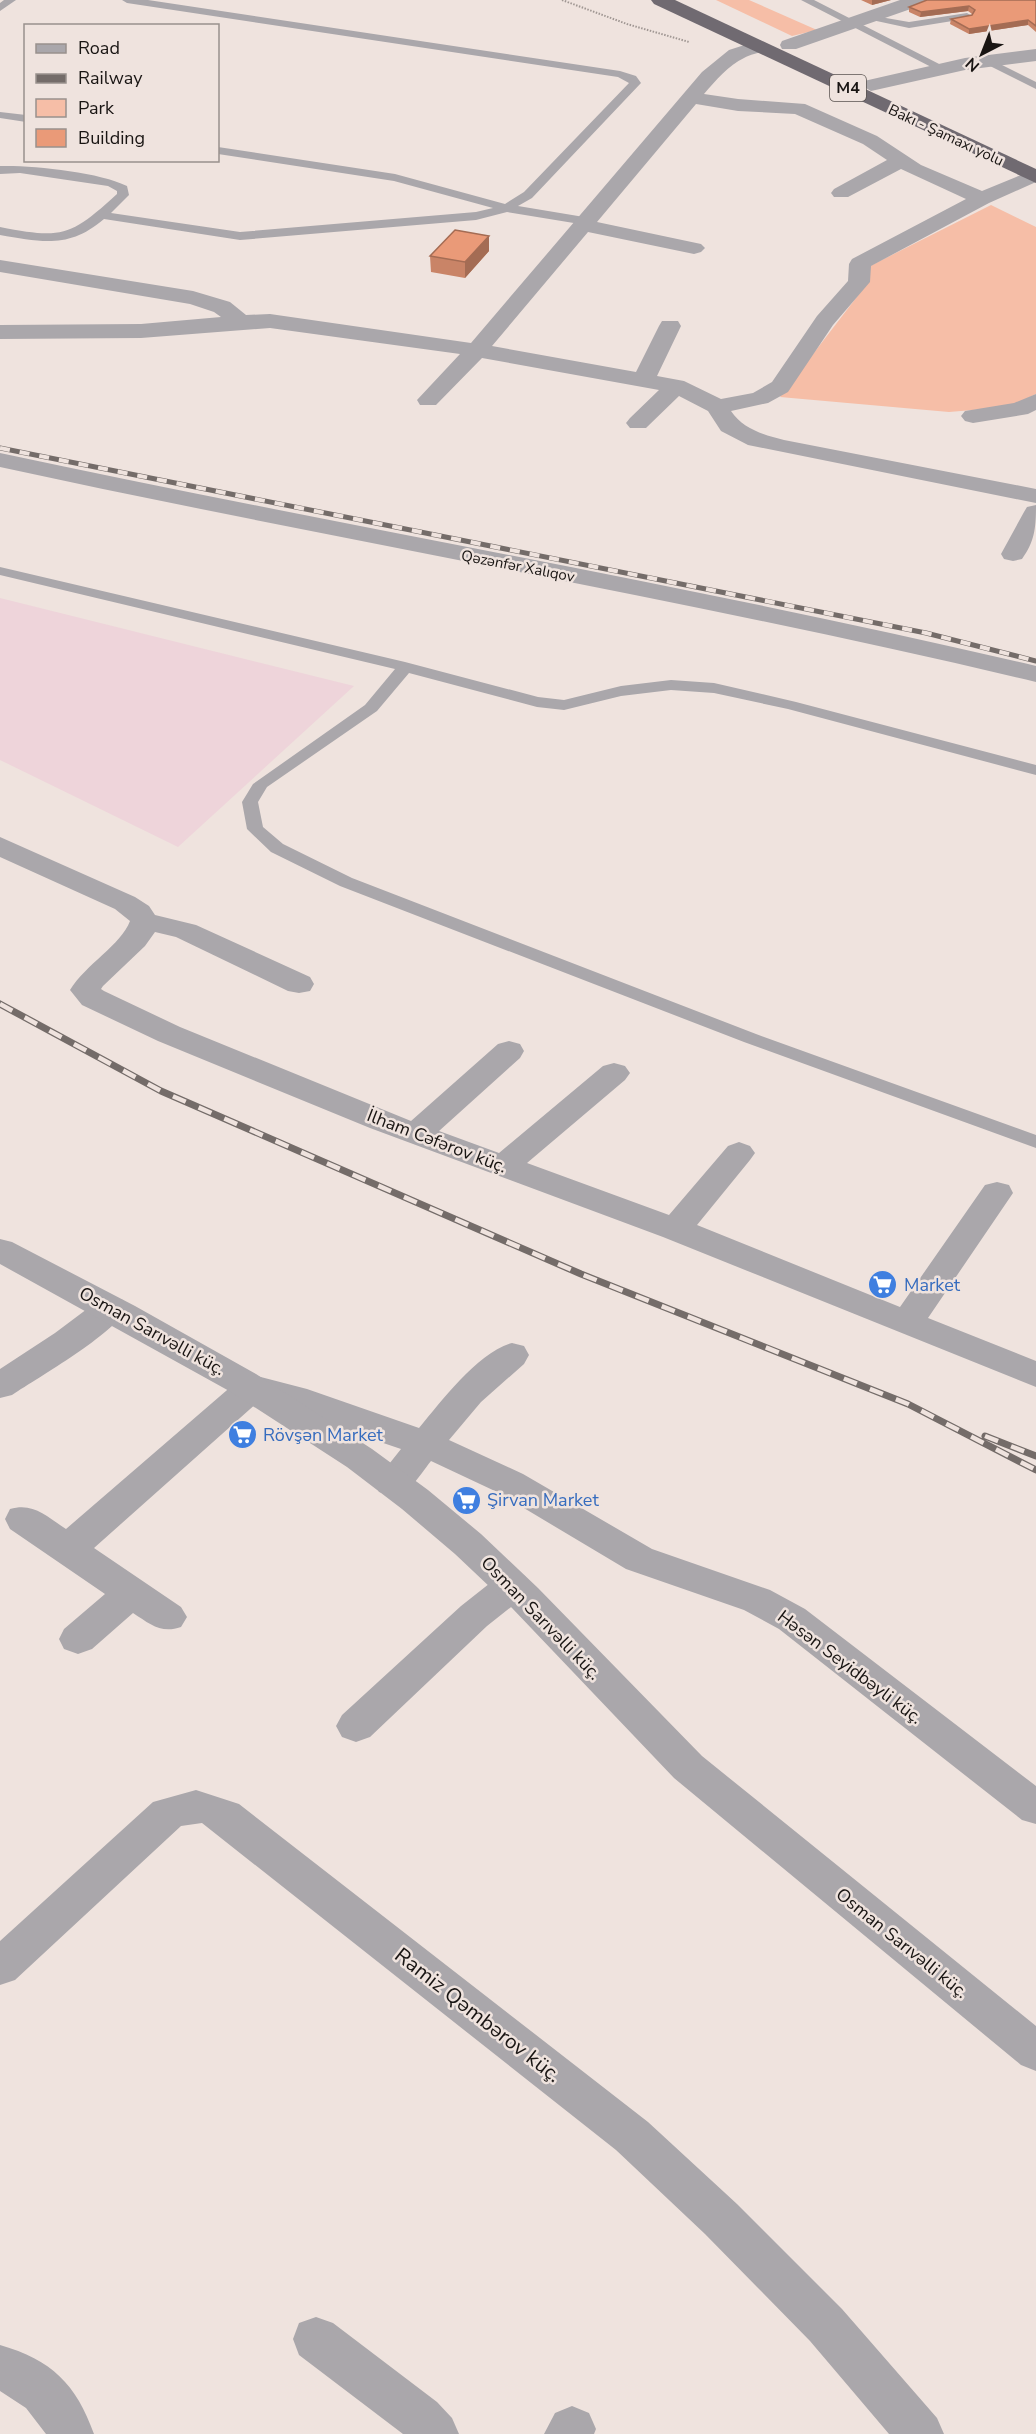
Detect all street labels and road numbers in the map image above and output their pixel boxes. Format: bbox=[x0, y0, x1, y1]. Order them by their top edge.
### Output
road number: M4 bbox=[830, 75, 866, 101]
street label: Bakı - Şamaxı yolu bbox=[885, 99, 1007, 171]
street label: Qəzənfər Xalıqov bbox=[460, 545, 577, 587]
street label: İlham Cəfərov küç. bbox=[364, 1103, 510, 1179]
street label: Osman Sarıvəlli küç. bbox=[75, 1281, 229, 1381]
street label: Osman Sarıvəlli küç. bbox=[476, 1551, 606, 1685]
street label: Həsən Seyidbəyli küç. bbox=[773, 1604, 927, 1730]
street label: Osman Sarıvəlli küç. bbox=[831, 1882, 973, 2004]
street label: Ramiz Qəmbərov küç. bbox=[389, 1941, 567, 2089]

